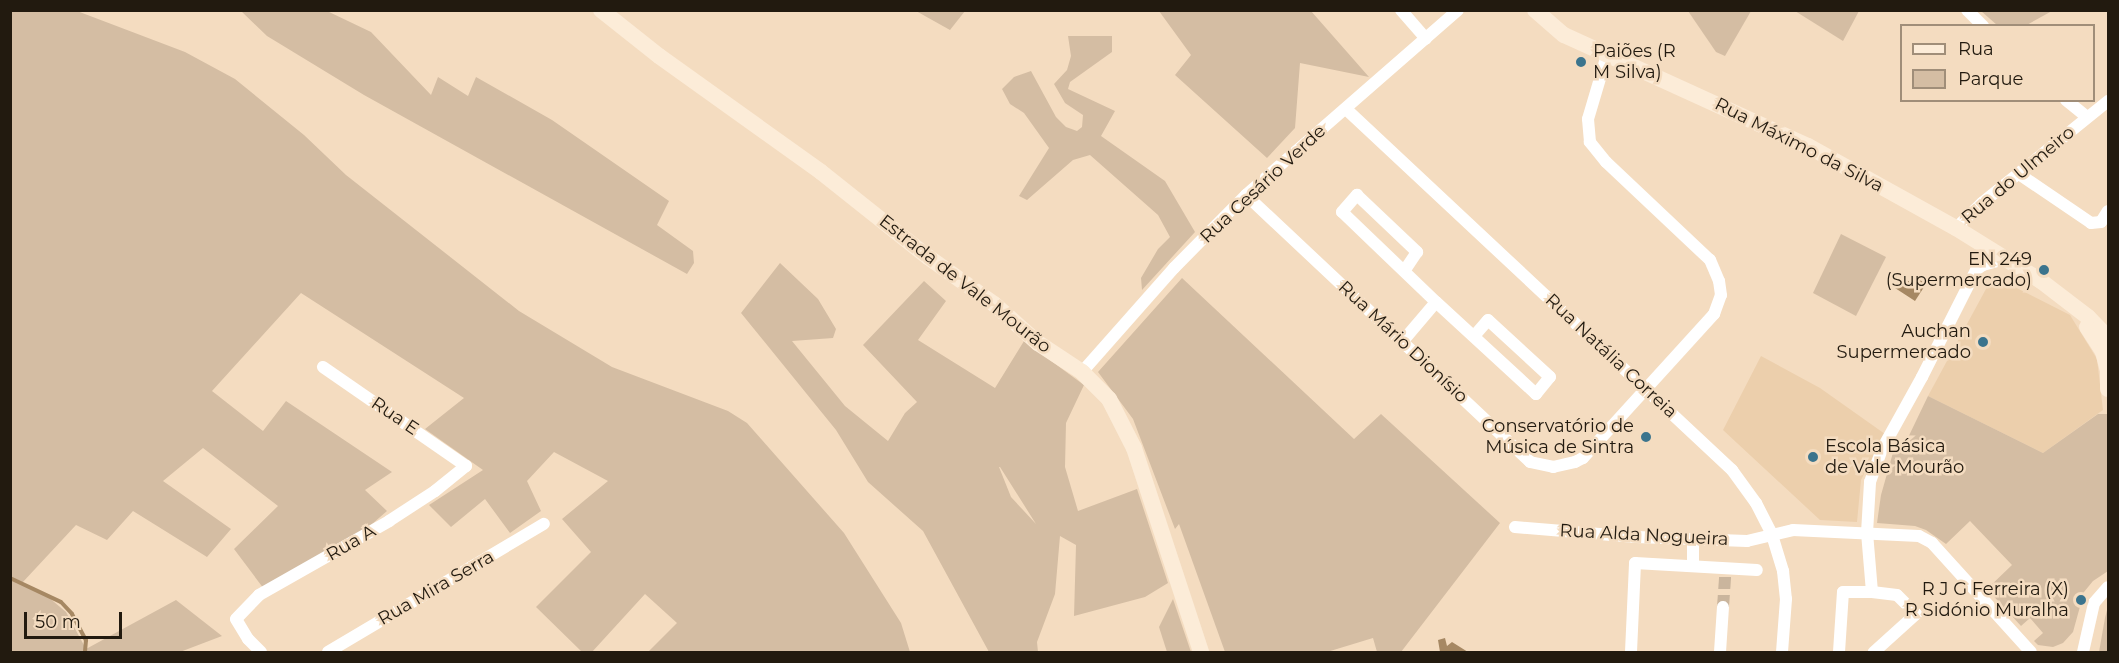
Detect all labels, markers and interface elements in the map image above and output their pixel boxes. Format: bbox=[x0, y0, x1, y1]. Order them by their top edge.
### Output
legend bbox=[1900, 24, 2095, 102]
text: Rua bbox=[1958, 38, 1994, 60]
place label: Paiões (R M Silva) bbox=[1593, 41, 1676, 84]
marker: Paiões (R M Silva) bbox=[1574, 55, 1588, 69]
text: Parque bbox=[1958, 68, 2023, 90]
street label: Rua Máximo da Silva bbox=[1711, 93, 1887, 197]
street label: Rua Cesário Verde bbox=[1196, 120, 1330, 248]
street label: Rua do Ulmeiro bbox=[1957, 121, 2079, 229]
street label: Estrada de Vale Mourão bbox=[875, 210, 1055, 358]
place label: EN 249 (Supermercado) bbox=[1886, 249, 2032, 292]
marker: EN 249 (Supermercado) bbox=[2037, 263, 2051, 277]
street label: Rua Mário Dionísio bbox=[1334, 276, 1472, 408]
street label: Rua Natália Correia bbox=[1541, 289, 1681, 423]
place label: Auchan Supermercado bbox=[1836, 321, 1971, 364]
marker: Auchan Supermercado bbox=[1976, 335, 1990, 349]
street label: Rua E bbox=[367, 392, 423, 440]
place label: Conservatório de Música de Sintra bbox=[1482, 416, 1634, 458]
marker: Conservatório de Música de Sintra bbox=[1639, 430, 1653, 444]
place label: Escola Básica de Vale Mourão bbox=[1825, 436, 1964, 478]
marker: Escola Básica de Vale Mourão bbox=[1806, 450, 1820, 464]
street label: Rua A bbox=[322, 520, 380, 566]
street label: Rua Alda Nogueira bbox=[1559, 520, 1729, 550]
street label: Rua Mira Serra bbox=[374, 546, 498, 630]
place label: R J G Ferreira (X) R Sidónio Muralha bbox=[1905, 579, 2069, 622]
marker: R J G Ferreira (X) R Sidónio Muralha bbox=[2074, 593, 2088, 607]
scale bar bbox=[27, 600, 124, 638]
text: 50 m bbox=[35, 611, 81, 633]

